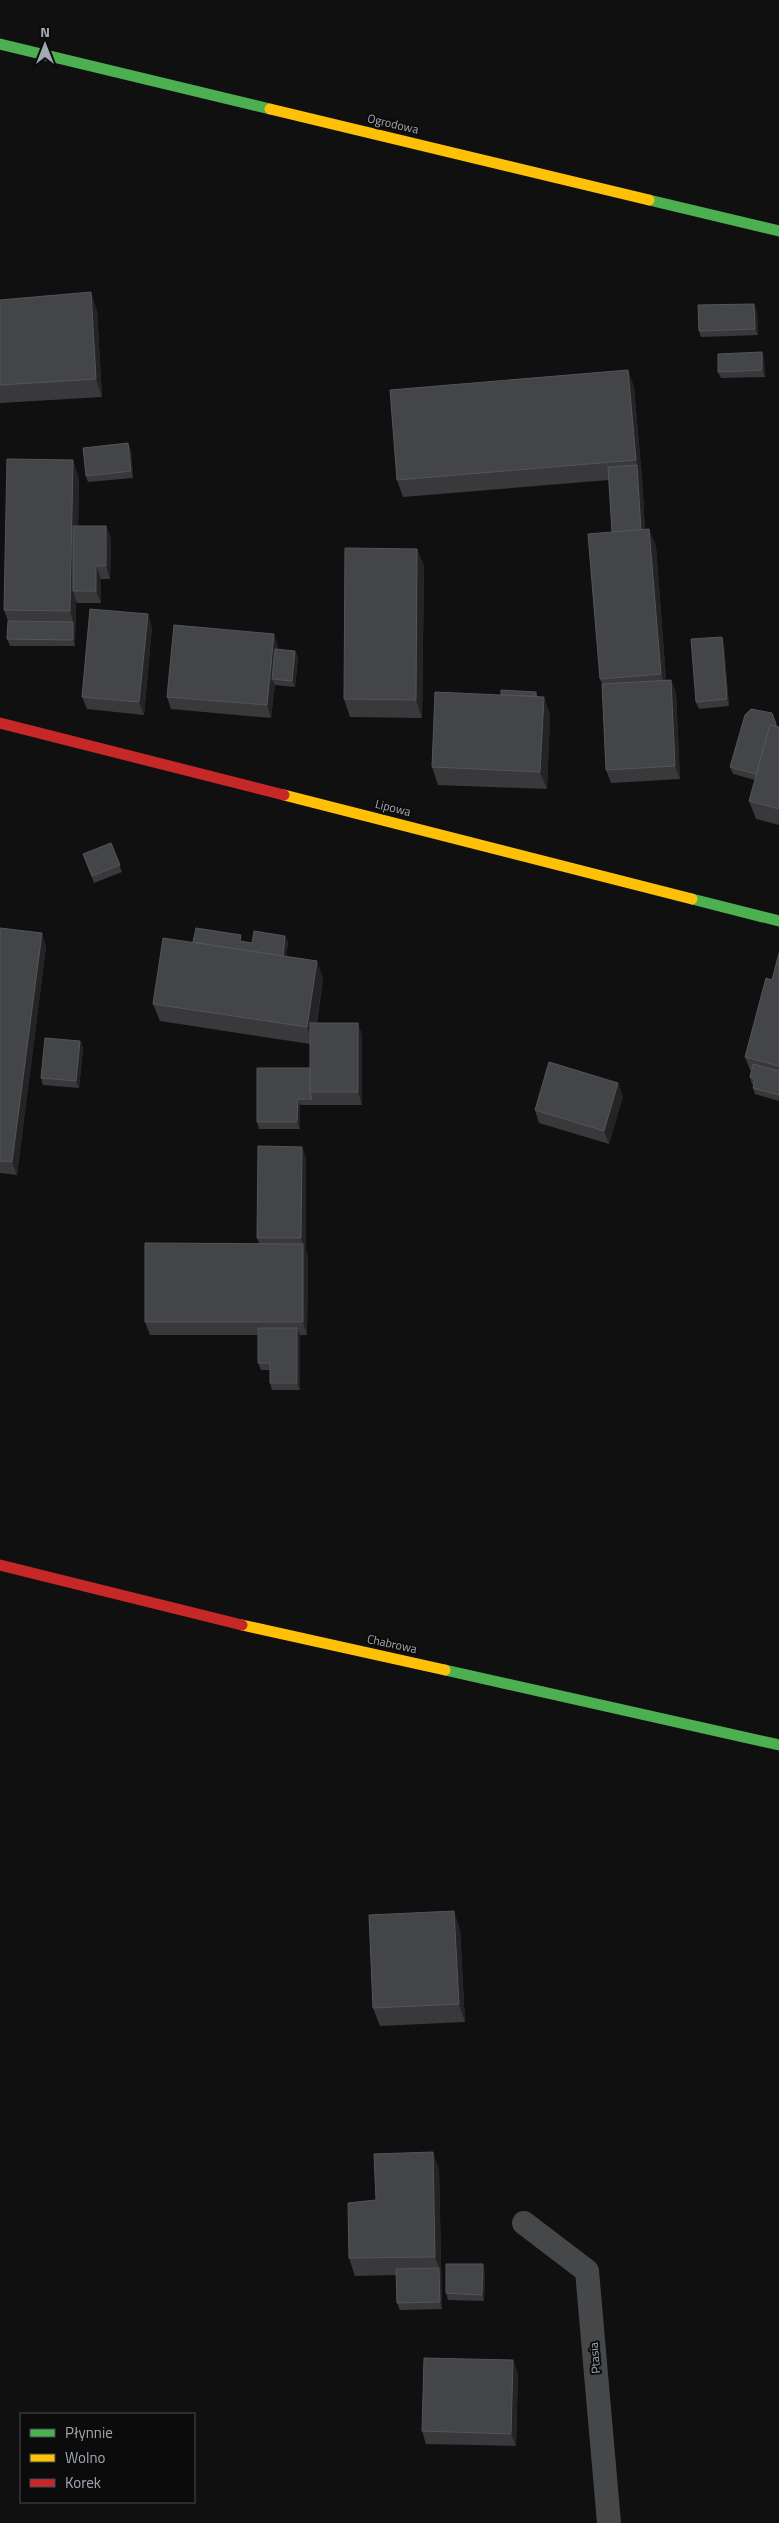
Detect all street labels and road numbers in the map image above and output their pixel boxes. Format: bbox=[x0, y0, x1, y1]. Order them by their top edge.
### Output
street label: Ogrodowa bbox=[366, 108, 421, 139]
street label: Lipowa bbox=[373, 794, 413, 821]
street label: Chabrowa bbox=[365, 1629, 419, 1658]
street label: Ptasia bbox=[584, 2341, 605, 2375]

